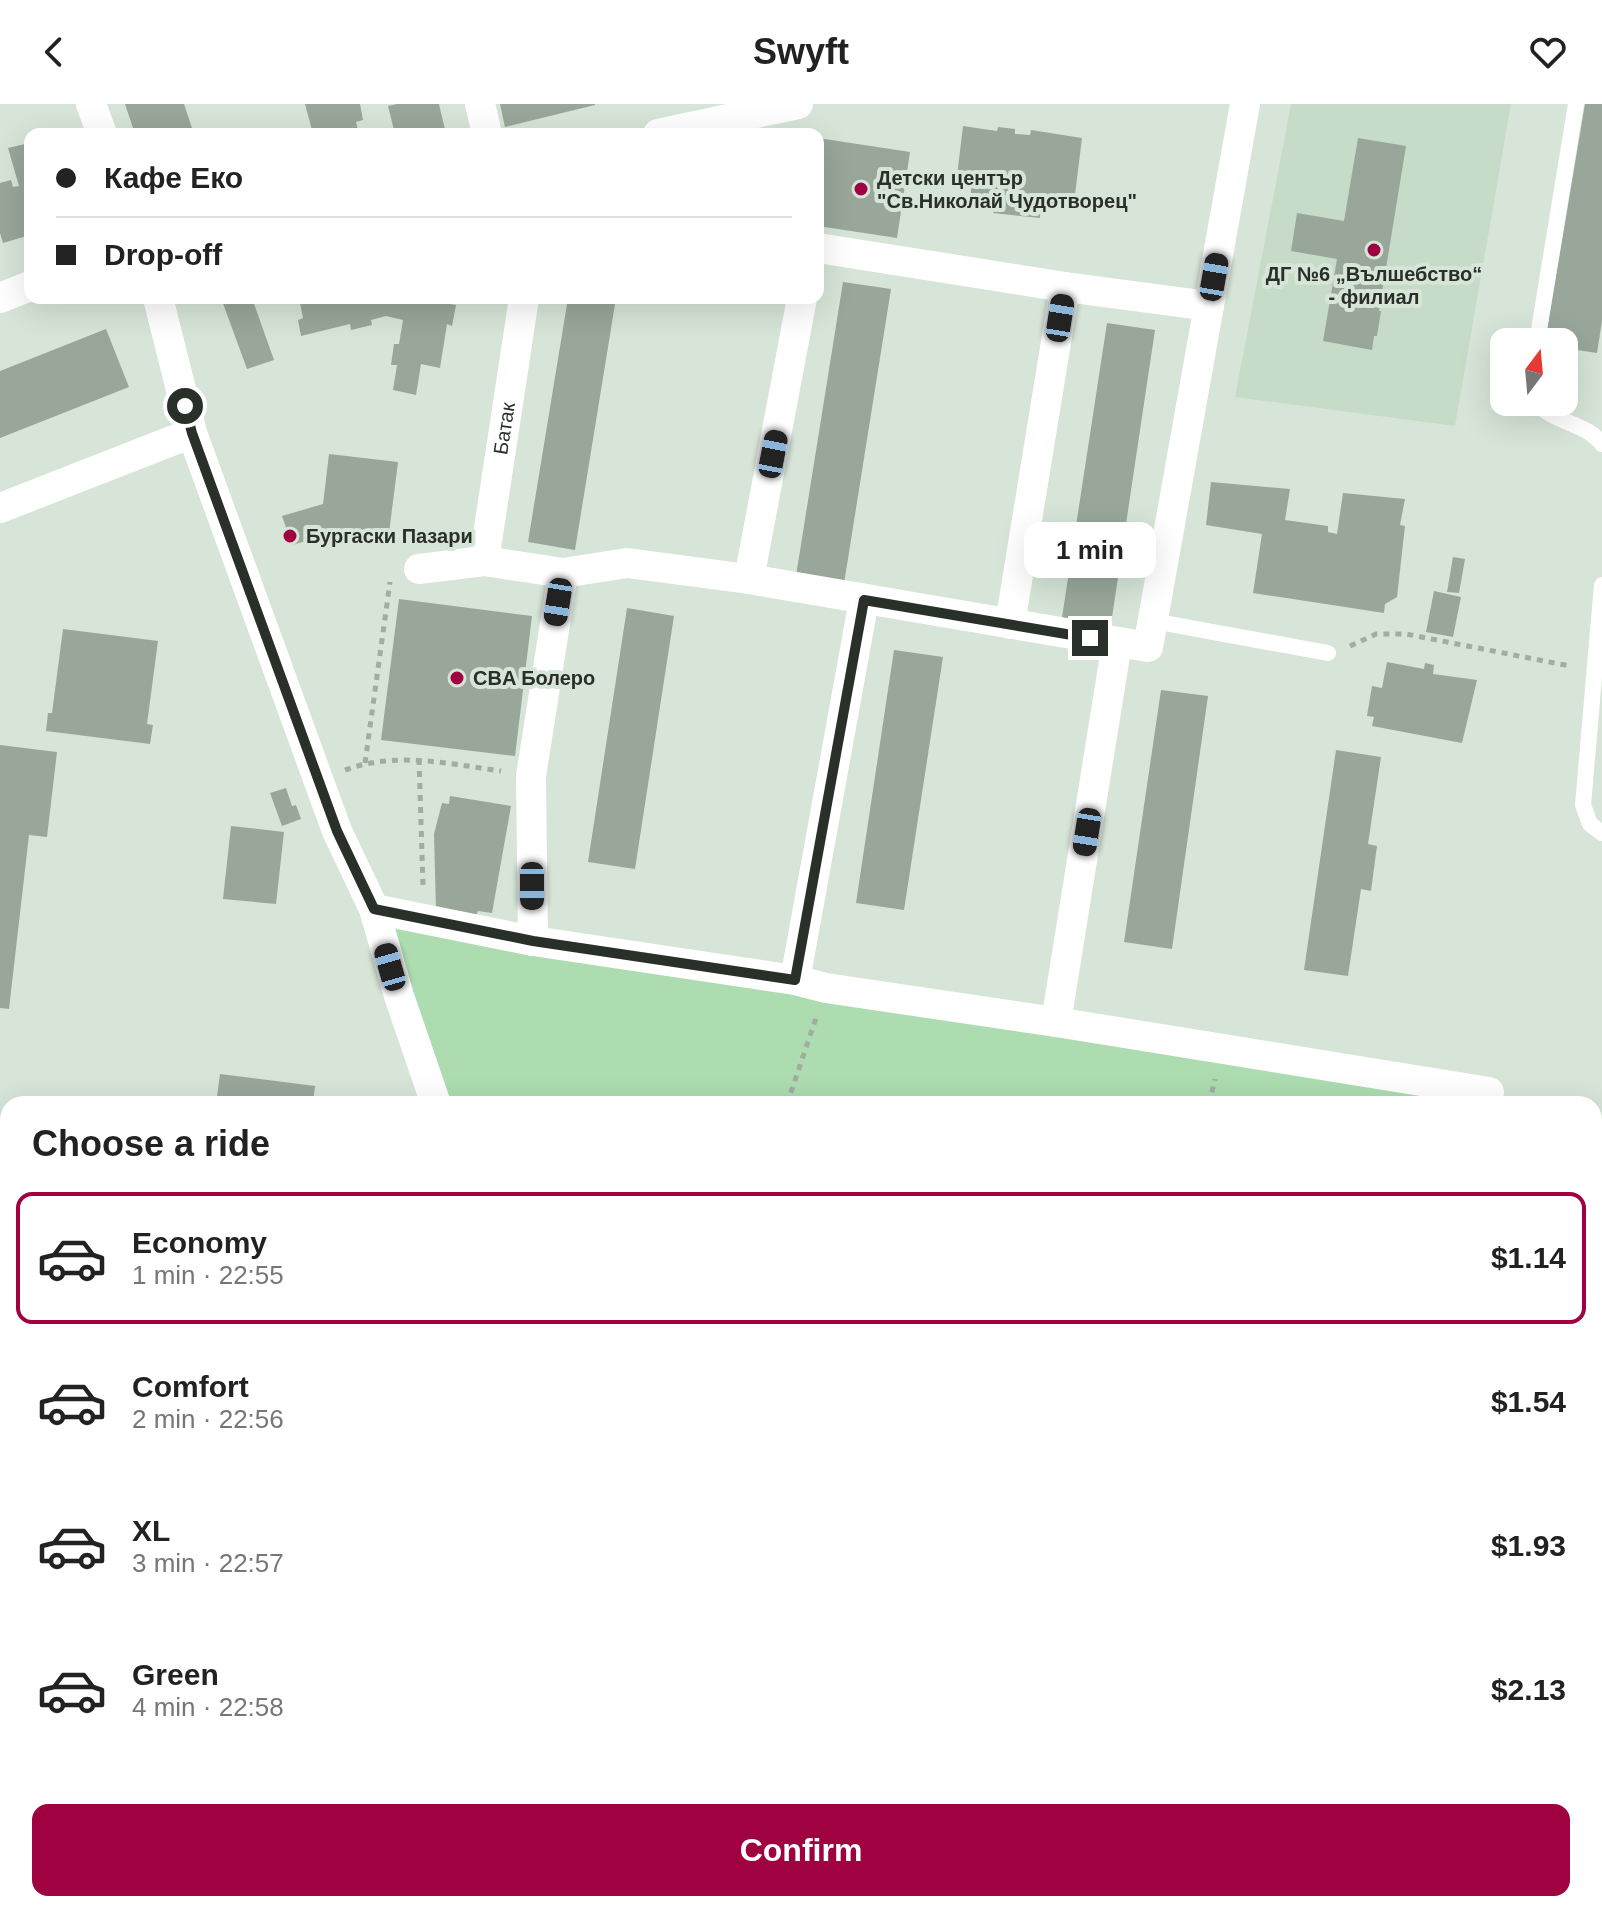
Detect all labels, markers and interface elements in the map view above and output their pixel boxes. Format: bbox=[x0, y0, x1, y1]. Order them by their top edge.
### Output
icon: back bbox=[32, 30, 76, 74]
icon: heart bbox=[1526, 30, 1570, 74]
text: Swyft bbox=[753, 31, 849, 72]
text: Кафе Еко bbox=[104, 161, 243, 194]
place label: Детски център "Св.Николай Чудотворец" bbox=[877, 167, 1137, 212]
marker: Детски център "Св.Николай Чудотворец" bbox=[852, 180, 870, 198]
text: Drop-off bbox=[104, 238, 222, 271]
marker: ДГ №6 „Вълшебство“ - филиал bbox=[1365, 241, 1383, 259]
car bbox=[1198, 251, 1230, 303]
place label: ДГ №6 „Вълшебство“ - филиал bbox=[1266, 263, 1482, 308]
car bbox=[1044, 292, 1076, 344]
north arrow bbox=[1490, 328, 1578, 416]
map controls bbox=[1490, 328, 1578, 416]
route start bbox=[167, 388, 203, 424]
street label: Батак bbox=[489, 401, 519, 456]
car bbox=[757, 428, 789, 480]
callout: 1 min bbox=[1024, 522, 1156, 578]
place label: Бургаски Пазари bbox=[306, 525, 473, 547]
marker: Бургаски Пазари bbox=[281, 527, 299, 545]
text: 1 min bbox=[1056, 535, 1124, 565]
car bbox=[542, 576, 574, 628]
route end bbox=[1072, 620, 1108, 656]
place label: CBA Болеро bbox=[473, 667, 595, 689]
marker: CBA Болеро bbox=[448, 669, 466, 687]
car bbox=[1071, 806, 1103, 858]
car bbox=[520, 862, 544, 910]
car bbox=[372, 941, 408, 993]
text: Choose a ride bbox=[32, 1123, 270, 1164]
icon: car bbox=[36, 1222, 108, 1294]
text: Economy bbox=[132, 1226, 267, 1259]
text: $1.14 bbox=[1491, 1241, 1566, 1274]
text: 1 min · 22:55 bbox=[132, 1260, 284, 1290]
icon: car bbox=[36, 1366, 108, 1438]
text: Comfort bbox=[132, 1370, 249, 1403]
text: $1.54 bbox=[1491, 1385, 1566, 1418]
text: 2 min · 22:56 bbox=[132, 1404, 284, 1434]
icon: car bbox=[36, 1510, 108, 1582]
text: XL bbox=[132, 1514, 170, 1547]
text: $1.93 bbox=[1491, 1529, 1566, 1562]
text: 3 min · 22:57 bbox=[132, 1548, 284, 1578]
icon: car bbox=[36, 1654, 108, 1726]
text: Green bbox=[132, 1658, 219, 1691]
text: $2.13 bbox=[1491, 1673, 1566, 1706]
text: 4 min · 22:58 bbox=[132, 1692, 284, 1722]
button: Confirm bbox=[32, 1804, 1570, 1896]

